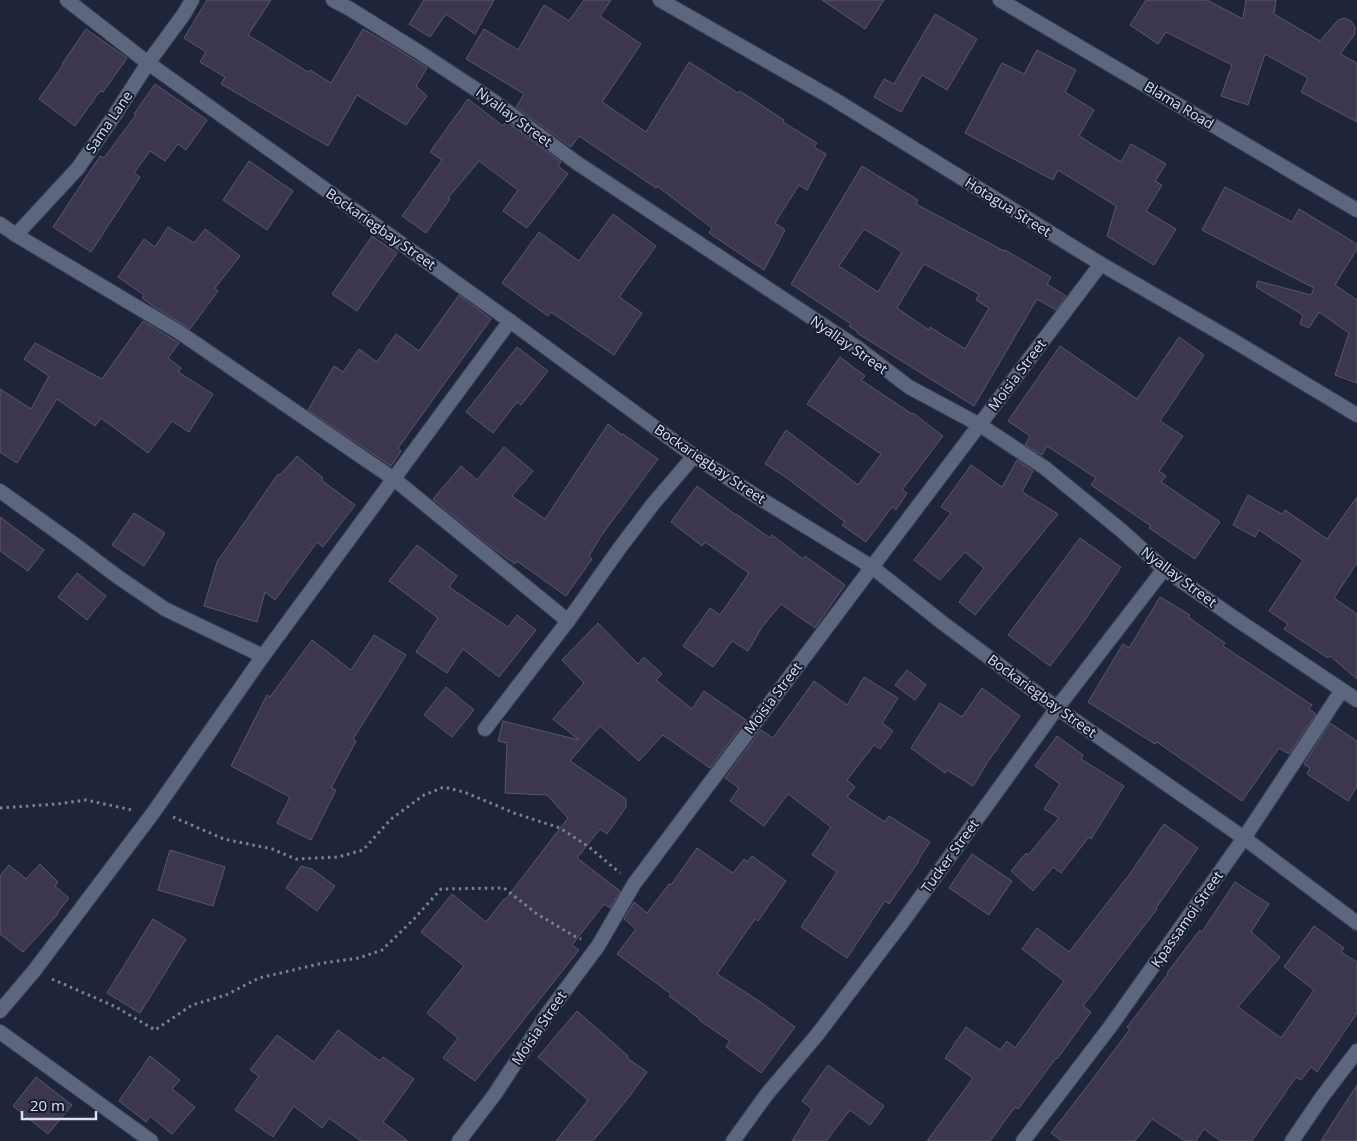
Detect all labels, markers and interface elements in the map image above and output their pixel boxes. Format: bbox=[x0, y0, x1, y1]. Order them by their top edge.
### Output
street label: Blama Road bbox=[1141, 76, 1218, 133]
street label: Nyallay Street bbox=[472, 82, 556, 151]
street label: Sama Lane bbox=[81, 87, 136, 157]
street label: Hotagua Street bbox=[962, 172, 1055, 241]
street label: Bockariegbay Street bbox=[323, 183, 440, 274]
street label: Nyallay Street bbox=[807, 311, 892, 378]
street label: Moisia Street bbox=[983, 335, 1050, 414]
street label: Bockariegbay Street bbox=[651, 419, 770, 508]
street label: Nyallay Street bbox=[1138, 542, 1221, 611]
street label: Bockariegbay Street bbox=[984, 650, 1101, 742]
street label: Moisia Street bbox=[739, 658, 806, 737]
street label: Tucker Street bbox=[916, 815, 983, 896]
street label: Kpassamoi Street bbox=[1146, 867, 1227, 971]
street label: Moisia Street bbox=[507, 987, 570, 1068]
scale bar bbox=[22, 1088, 96, 1120]
text: 20 m bbox=[30, 1095, 65, 1115]

